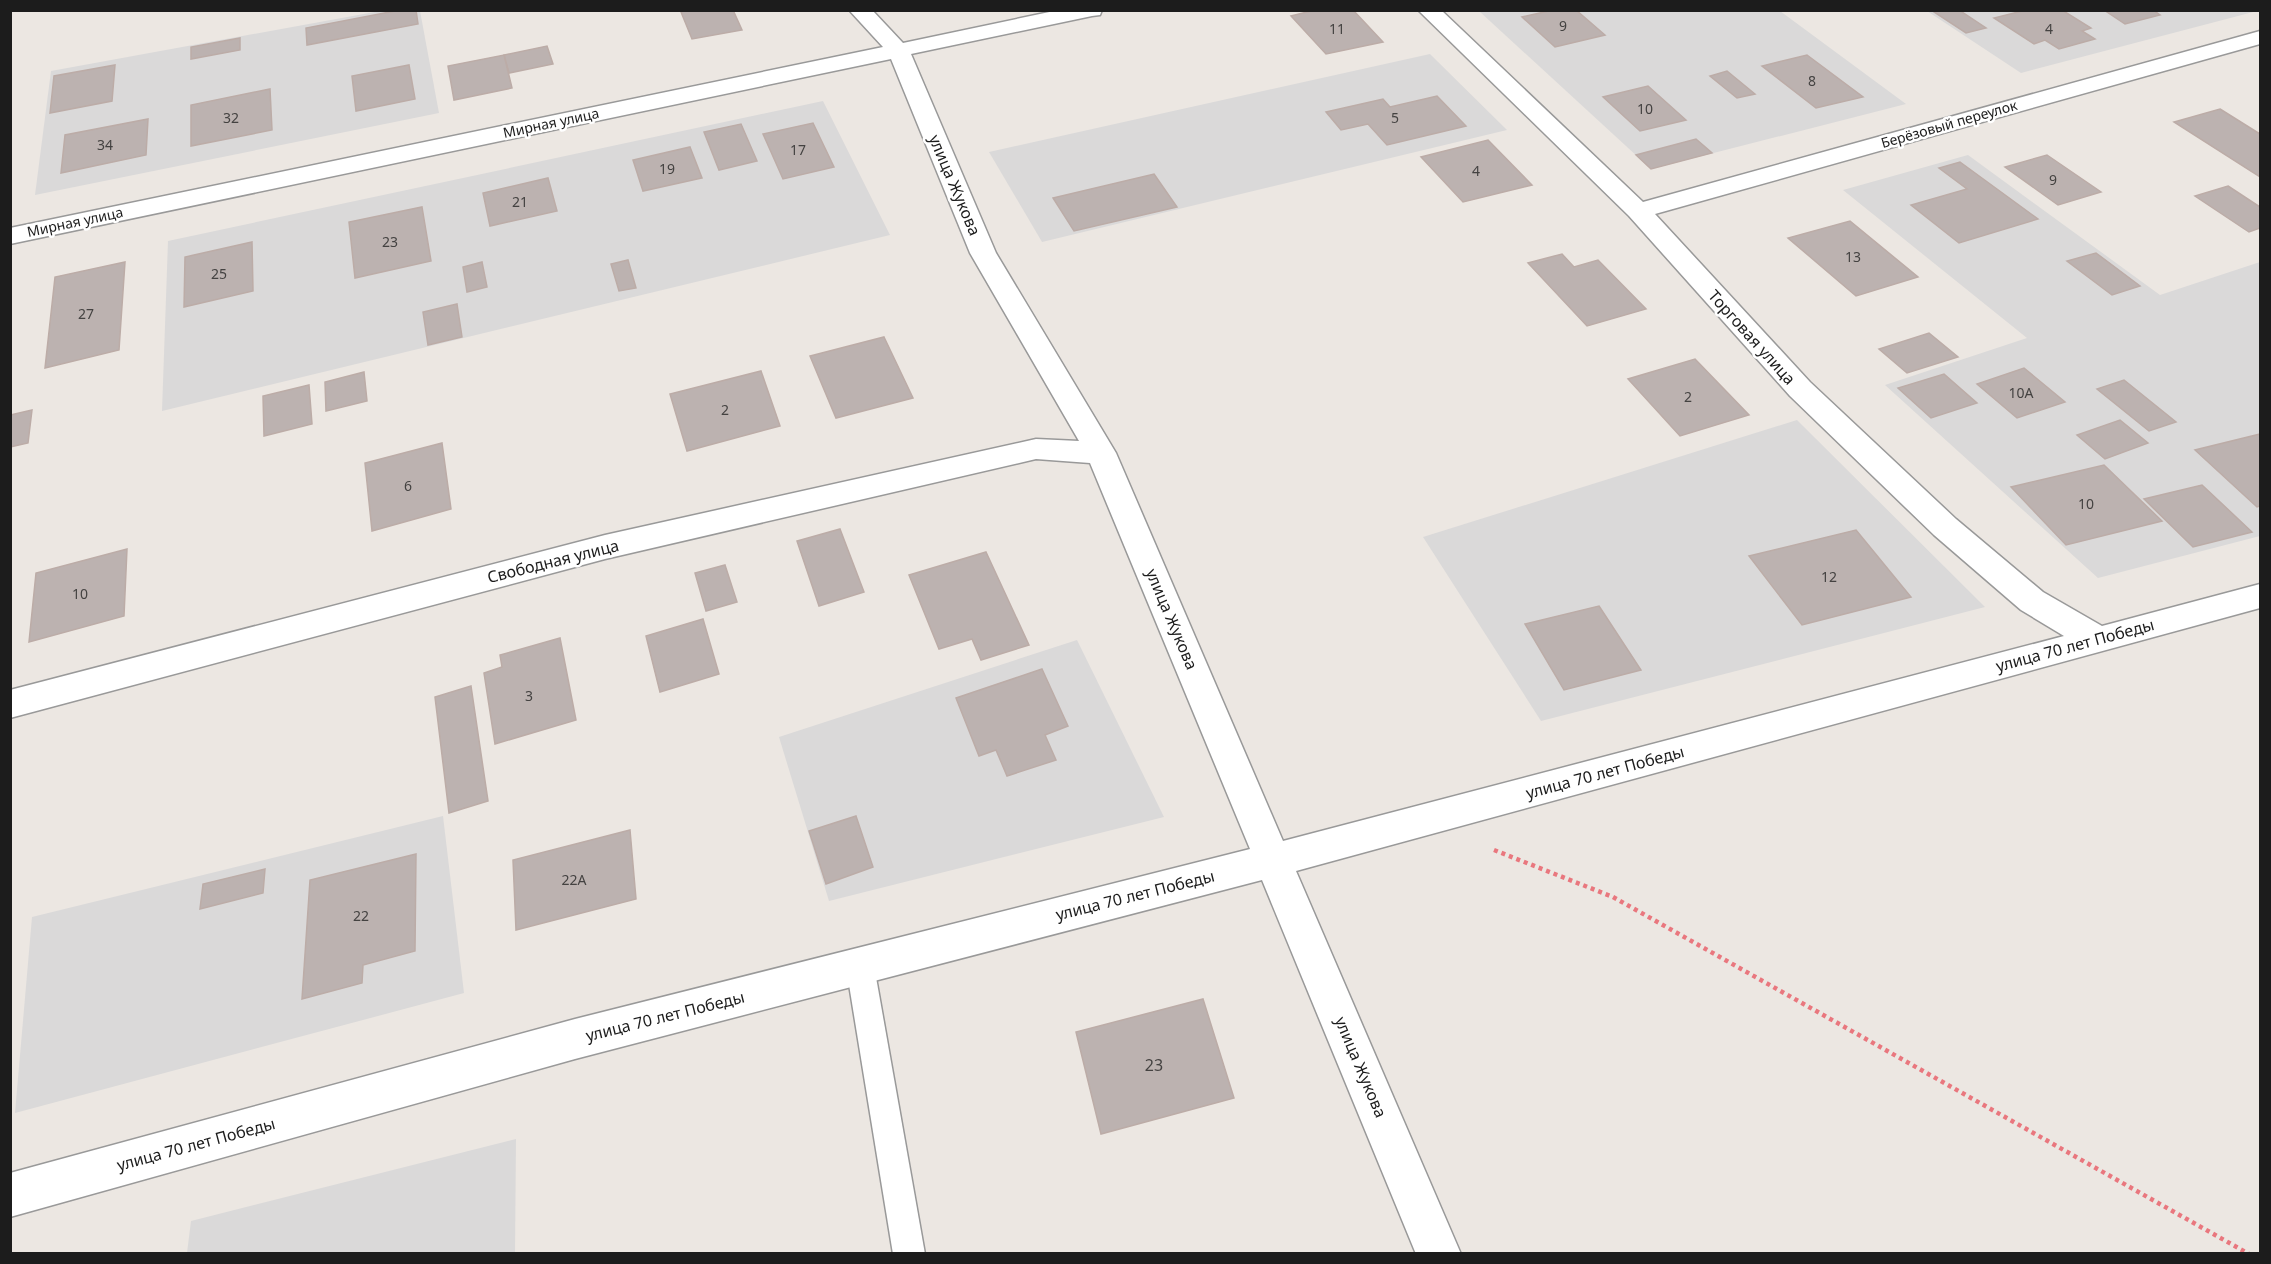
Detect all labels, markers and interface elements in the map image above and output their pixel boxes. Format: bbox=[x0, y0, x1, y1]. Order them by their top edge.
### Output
house number: 9 bbox=[1559, 16, 1567, 35]
house number: 11 bbox=[1329, 19, 1345, 38]
house number: 4 bbox=[2045, 19, 2053, 38]
house number: 8 bbox=[1808, 71, 1816, 90]
street label: Берёзовый переулок bbox=[1879, 95, 2020, 152]
house number: 10 bbox=[1637, 99, 1653, 118]
street label: Мирная улица bbox=[501, 103, 601, 142]
house number: 32 bbox=[223, 108, 239, 127]
house number: 5 bbox=[1391, 108, 1399, 127]
street label: улица Жукова bbox=[924, 131, 986, 239]
house number: 34 bbox=[97, 135, 113, 154]
house number: 17 bbox=[790, 140, 806, 159]
house number: 19 bbox=[659, 159, 675, 178]
house number: 4 bbox=[1472, 161, 1480, 180]
house number: 9 bbox=[2049, 170, 2057, 189]
house number: 21 bbox=[512, 192, 528, 211]
street label: Мирная улица bbox=[25, 202, 125, 241]
house number: 23 bbox=[382, 232, 398, 251]
house number: 13 bbox=[1845, 247, 1861, 266]
house number: 25 bbox=[211, 264, 227, 283]
street label: Торговая улица bbox=[1704, 285, 1800, 389]
house number: 27 bbox=[78, 304, 94, 323]
house number: 10А bbox=[2009, 383, 2034, 402]
house number: 2 bbox=[1684, 387, 1692, 406]
house number: 2 bbox=[721, 400, 729, 419]
house number: 6 bbox=[404, 476, 412, 495]
house number: 10 bbox=[2078, 494, 2094, 513]
street label: Свободная улица bbox=[485, 534, 621, 588]
street label: улица Жукова bbox=[1141, 565, 1203, 673]
house number: 12 bbox=[1821, 567, 1837, 586]
house number: 10 bbox=[72, 584, 88, 603]
street label: улица 70 лет Победы bbox=[1993, 613, 2157, 677]
house number: 3 bbox=[525, 686, 533, 705]
street label: улица 70 лет Победы bbox=[1523, 740, 1687, 804]
street label: улица 70 лет Победы bbox=[1053, 865, 1217, 925]
house number: 22А bbox=[562, 870, 587, 889]
house number: 22 bbox=[353, 906, 369, 925]
street label: улица 70 лет Победы bbox=[583, 986, 747, 1046]
street label: улица Жукова bbox=[1330, 1013, 1392, 1121]
house number: 23 bbox=[1145, 1054, 1163, 1076]
street label: улица 70 лет Победы bbox=[114, 1112, 278, 1176]

